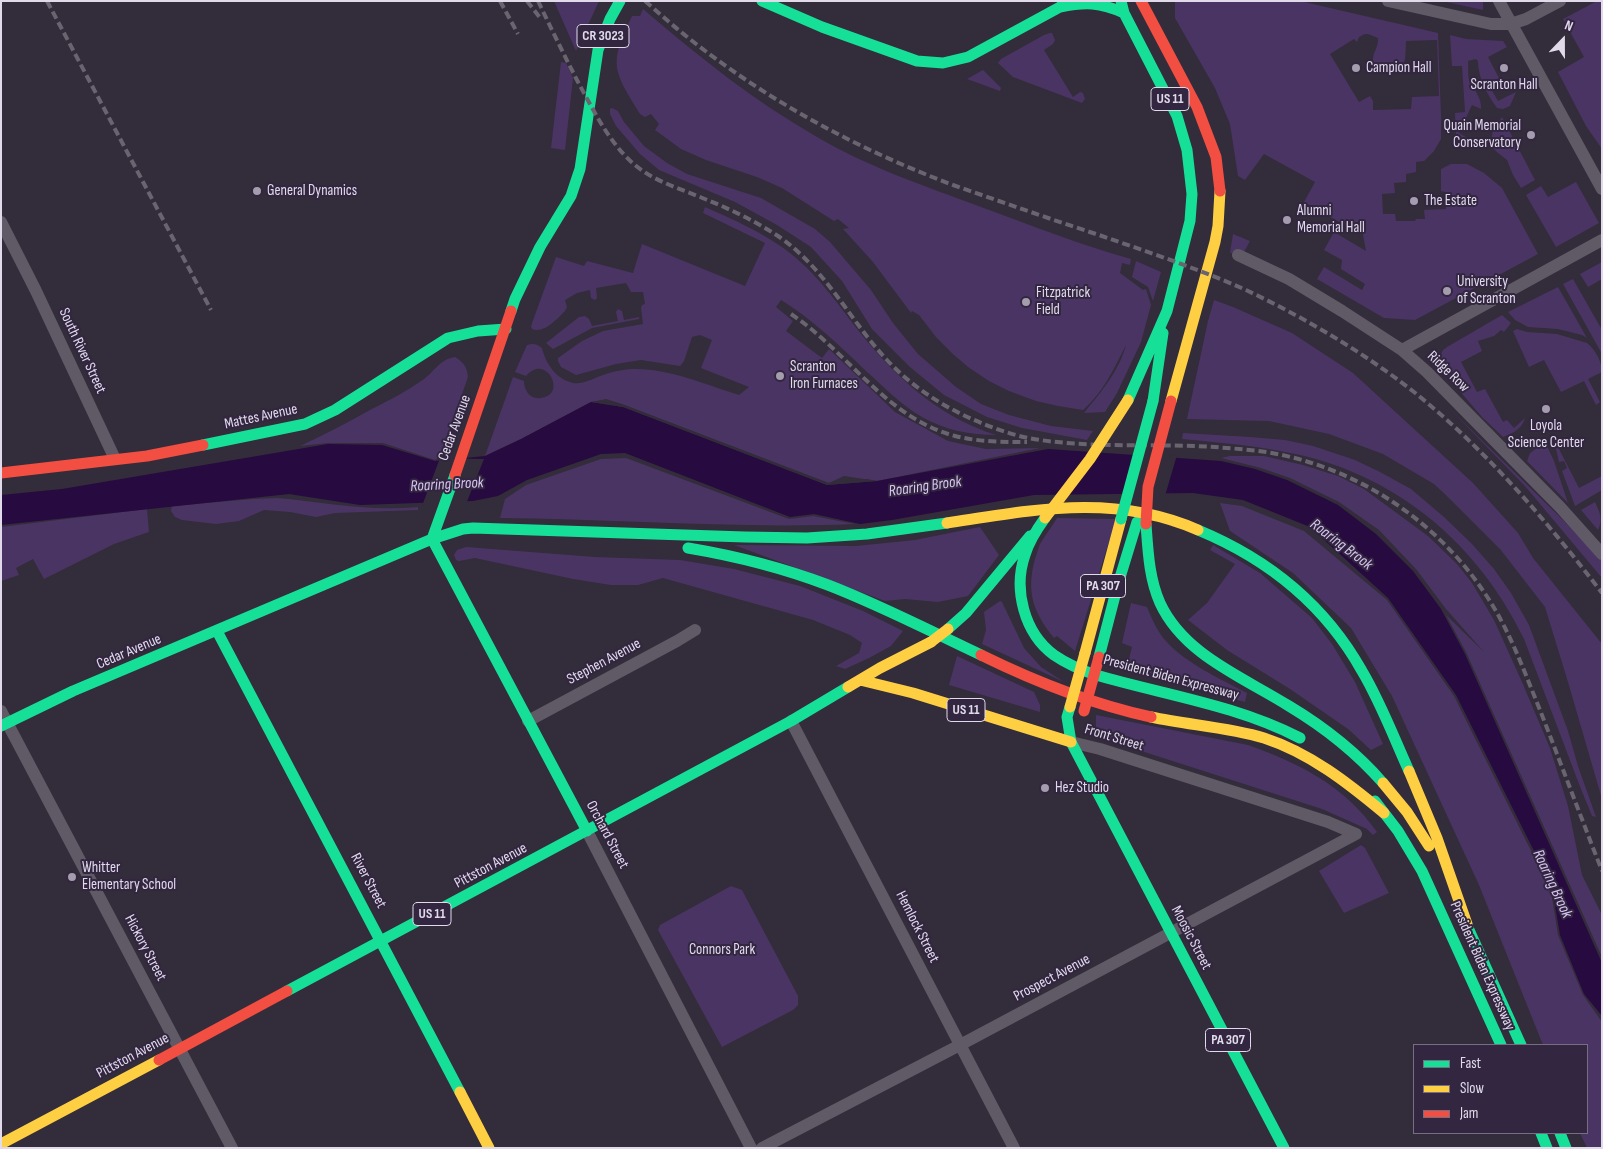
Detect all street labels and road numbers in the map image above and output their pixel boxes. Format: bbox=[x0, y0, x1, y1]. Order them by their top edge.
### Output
road number: CR 3023 bbox=[577, 24, 629, 48]
road number: US 11 bbox=[1151, 88, 1189, 110]
street label: South River Street bbox=[54, 305, 110, 397]
street label: Ridge Row bbox=[1423, 348, 1473, 396]
street label: Cedar Avenue bbox=[435, 393, 475, 463]
street label: Mattes Avenue bbox=[223, 400, 299, 434]
road number: PA 307 bbox=[1080, 574, 1126, 598]
street label: Cedar Avenue bbox=[94, 630, 164, 674]
street label: Stephen Avenue bbox=[564, 635, 644, 689]
street label: President Biden Expressway bbox=[1101, 651, 1241, 705]
road number: US 11 bbox=[947, 698, 985, 722]
street label: Front Street bbox=[1082, 720, 1146, 756]
street label: Orchard Street bbox=[582, 798, 632, 872]
street label: Pittston Avenue bbox=[452, 839, 530, 893]
street label: River Street bbox=[346, 850, 390, 912]
street label: Hemlock Street bbox=[891, 888, 943, 966]
street label: President Biden Expressway bbox=[1445, 899, 1519, 1033]
road number: US 11 bbox=[413, 902, 451, 926]
street label: Moosic Street bbox=[1167, 903, 1215, 973]
street label: Hickory Street bbox=[120, 912, 170, 984]
street label: Prospect Avenue bbox=[1011, 950, 1093, 1006]
road number: PA 307 bbox=[1206, 1028, 1250, 1052]
street label: Pittston Avenue bbox=[94, 1029, 172, 1083]

